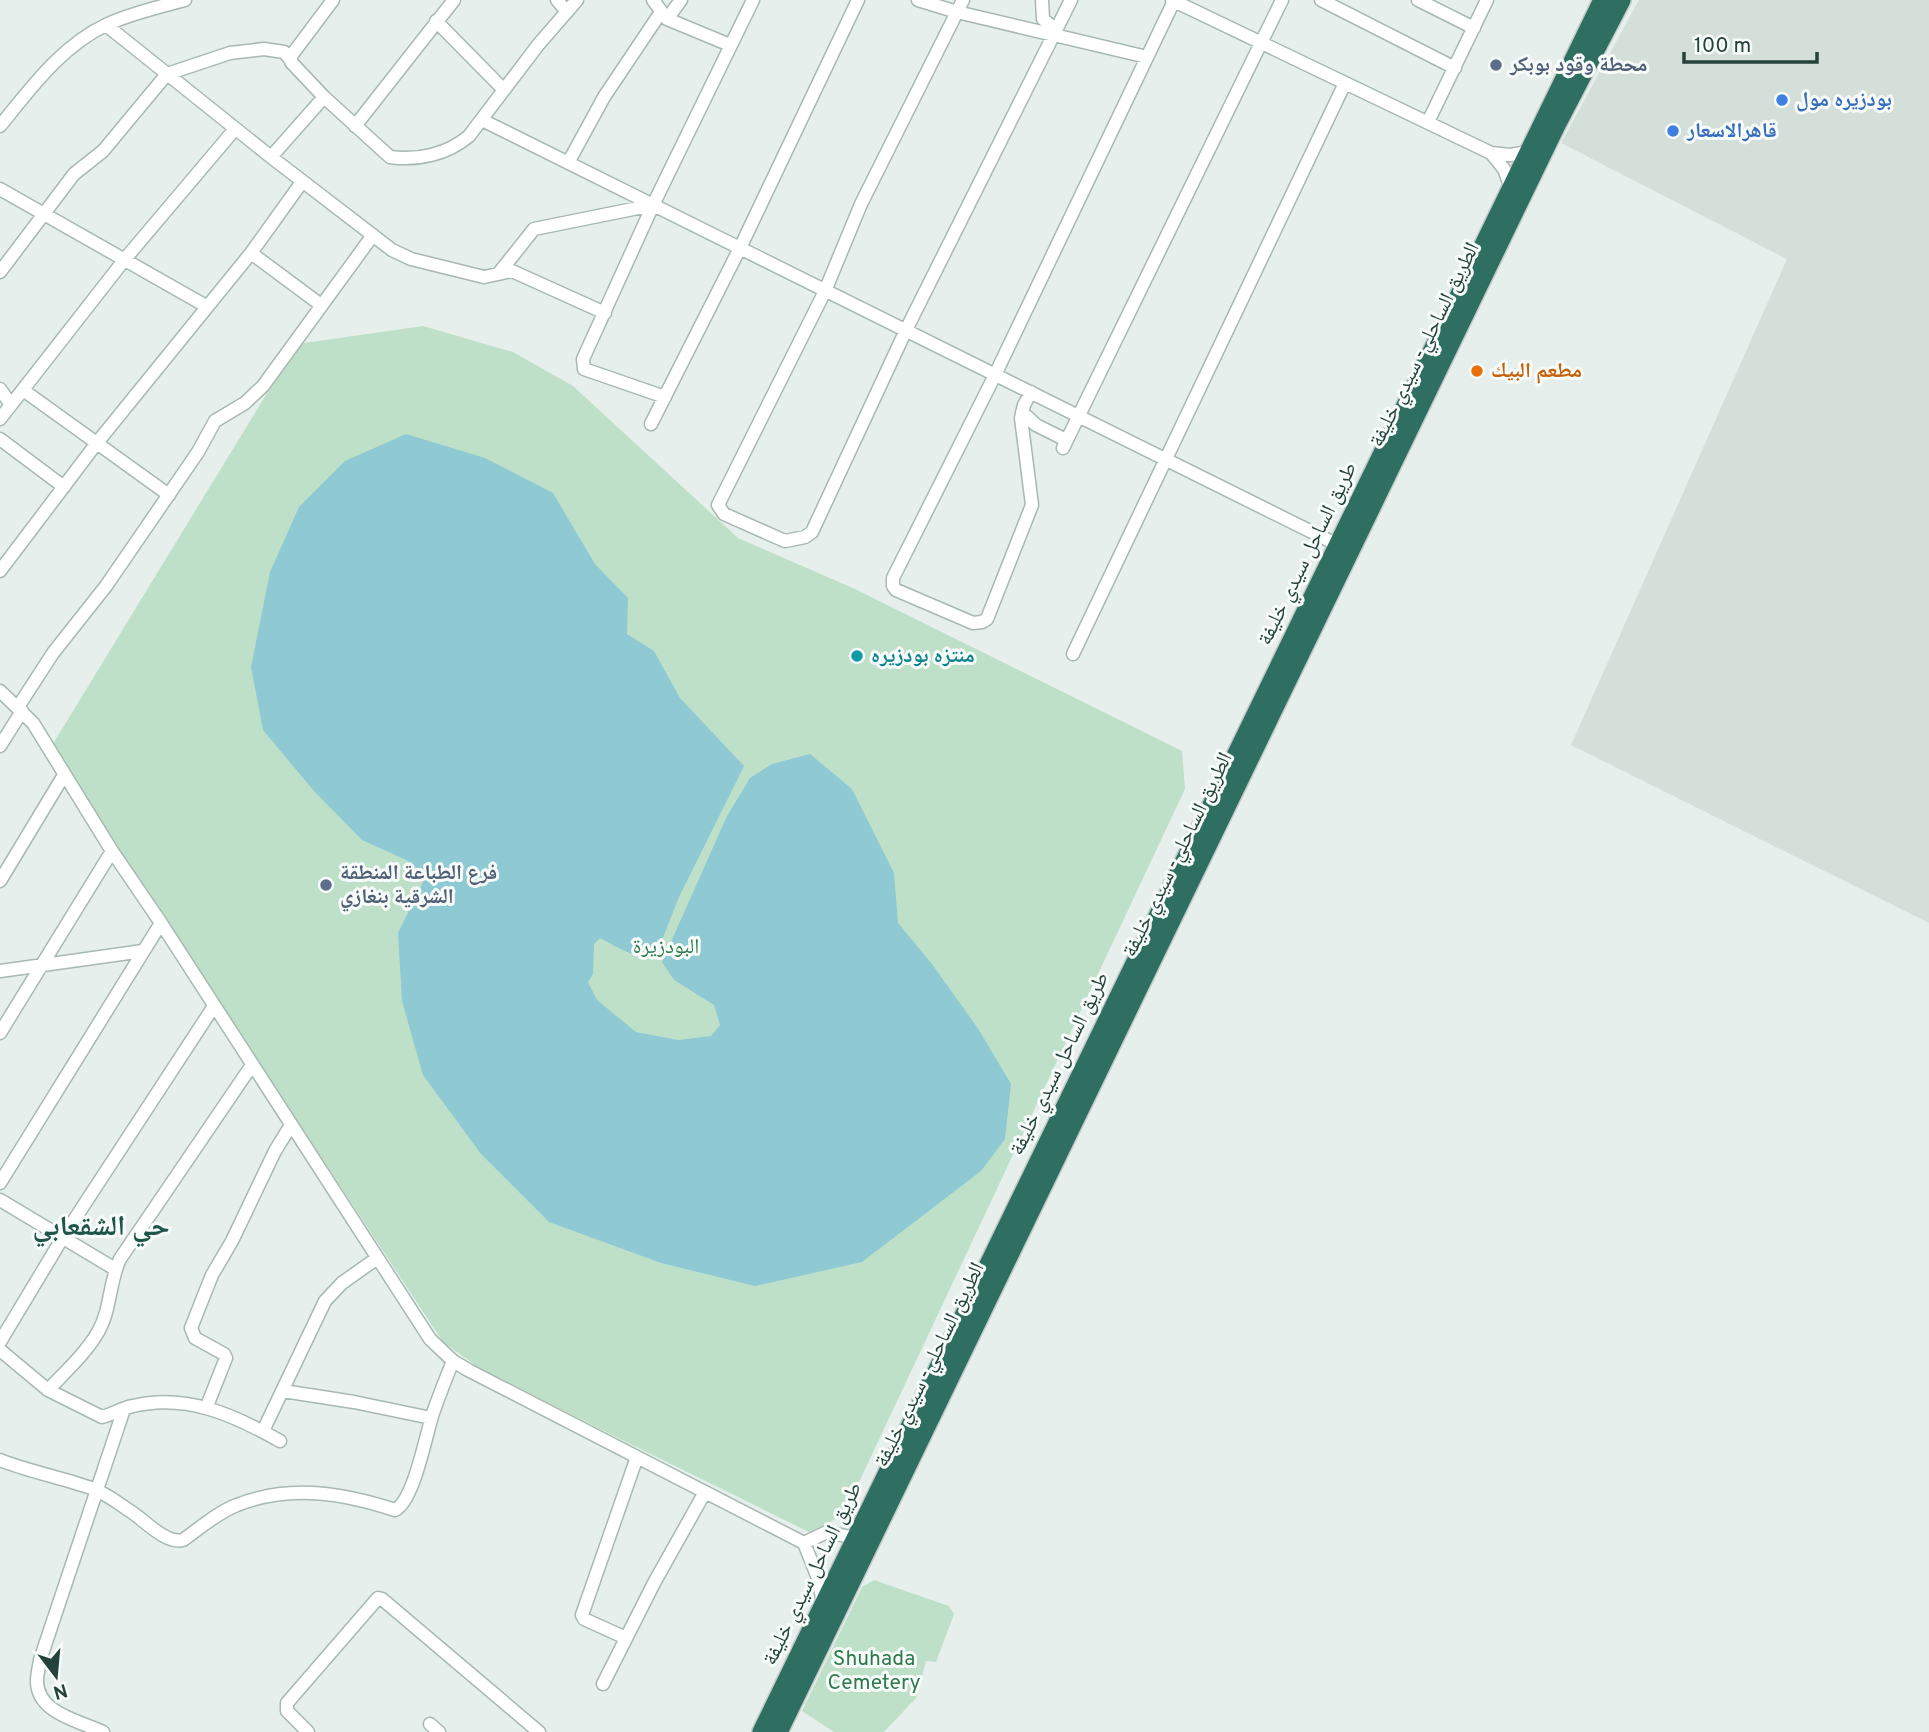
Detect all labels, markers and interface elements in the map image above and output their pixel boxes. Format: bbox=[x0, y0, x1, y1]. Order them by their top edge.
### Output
scale bar bbox=[1684, 21, 1817, 65]
text: 100 m bbox=[1694, 33, 1751, 60]
place label: محطة وقود بوبكر bbox=[1509, 52, 1648, 79]
marker: محطة وقود بوبكر bbox=[1488, 57, 1504, 73]
place label: بودزيره مول bbox=[1796, 87, 1892, 114]
marker: بودزيره مول bbox=[1774, 92, 1790, 108]
place label: قاهرالاسعار bbox=[1686, 118, 1777, 145]
marker: قاهرالاسعار bbox=[1665, 123, 1681, 139]
street label: الطريق الساحلي- سيدي خليفة bbox=[1364, 238, 1488, 452]
place label: مطعم البيك bbox=[1491, 358, 1582, 385]
marker: مطعم البيك bbox=[1469, 363, 1485, 379]
street label: طريق الساحل سيدي خليفة bbox=[1252, 458, 1365, 651]
place label: منتزه بودزيره bbox=[871, 643, 975, 670]
marker: منتزه بودزيره bbox=[849, 648, 865, 664]
street label: الطريق الساحلي- سيدي خليفة bbox=[1117, 748, 1241, 962]
place label: فرع الطباعة المنطقة الشرقية بنغازي bbox=[340, 860, 497, 912]
marker: فرع الطباعة المنطقة الشرقية بنغازي bbox=[318, 877, 334, 893]
park label: البودزيرة bbox=[633, 934, 699, 961]
street label: طريق الساحل سيدي خليفة bbox=[1004, 968, 1117, 1161]
district label: حي الشقعابي bbox=[32, 1210, 170, 1248]
street label: الطريق الساحلي- سيدي خليفة bbox=[869, 1258, 993, 1472]
street label: طريق الساحل سيدي خليفة bbox=[757, 1478, 870, 1671]
north arrow bbox=[21, 1641, 91, 1711]
park label: Shuhada Cemetery bbox=[827, 1646, 921, 1697]
text: N bbox=[50, 1677, 70, 1704]

